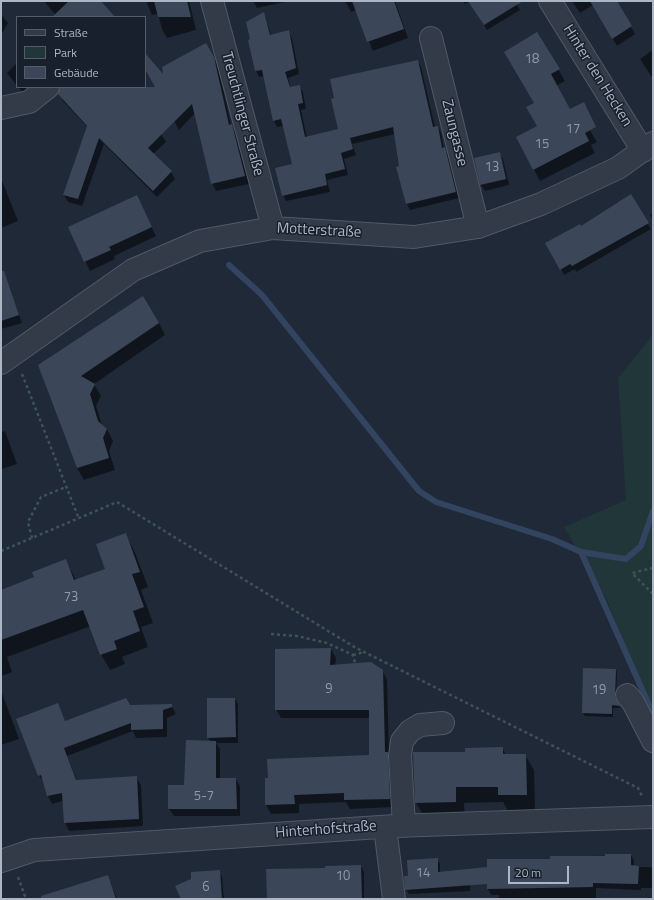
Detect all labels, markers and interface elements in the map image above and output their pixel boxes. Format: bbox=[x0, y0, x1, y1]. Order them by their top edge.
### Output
legend bbox=[16, 16, 146, 88]
street label: Hinter den Hecken bbox=[559, 22, 635, 130]
text: Straße bbox=[54, 23, 88, 42]
text: Park bbox=[54, 43, 77, 62]
street label: Treuchtlinger Straße bbox=[217, 50, 267, 178]
house number: 18 bbox=[525, 52, 539, 68]
text: Gebäude bbox=[54, 63, 99, 82]
street label: Zaungasse bbox=[437, 98, 471, 168]
house number: 17 bbox=[566, 122, 580, 138]
house number: 15 bbox=[535, 137, 549, 153]
house number: 13 bbox=[485, 160, 499, 176]
street label: Motterstraße bbox=[276, 220, 362, 242]
house number: 73 bbox=[64, 590, 78, 606]
house number: 9 bbox=[325, 682, 333, 698]
house number: 19 bbox=[592, 683, 606, 699]
house number: 5-7 bbox=[194, 789, 214, 805]
street label: Hinterhofstraße bbox=[275, 817, 377, 843]
scale bar bbox=[510, 858, 571, 884]
text: 20 m bbox=[515, 863, 541, 882]
house number: 14 bbox=[416, 866, 430, 882]
house number: 10 bbox=[336, 869, 350, 885]
house number: 6 bbox=[202, 880, 210, 896]

